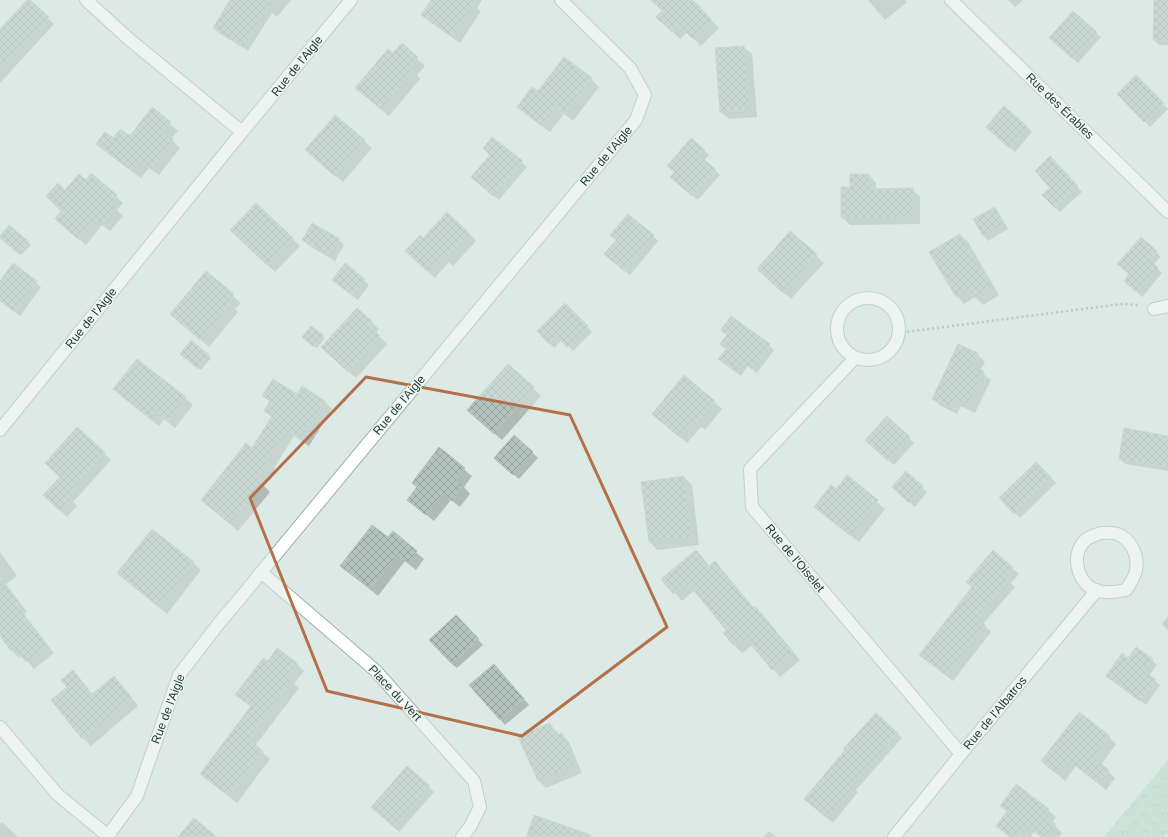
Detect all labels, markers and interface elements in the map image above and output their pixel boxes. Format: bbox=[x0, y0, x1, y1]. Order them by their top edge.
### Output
street label: Rue de l'Aigle bbox=[268, 33, 326, 99]
street label: Rue des Érables bbox=[1023, 69, 1097, 142]
street label: Rue de l'Aigle bbox=[577, 123, 635, 189]
street label: Rue de l'Aigle bbox=[62, 285, 120, 351]
street label: Rue de l'Aigle bbox=[370, 372, 428, 438]
street label: Rue de l'Oiselet bbox=[763, 521, 828, 595]
street label: Place du Vert bbox=[366, 662, 425, 724]
street label: Rue de l'Aigle bbox=[148, 672, 188, 746]
street label: Rue de l'Albatros bbox=[960, 674, 1030, 752]

